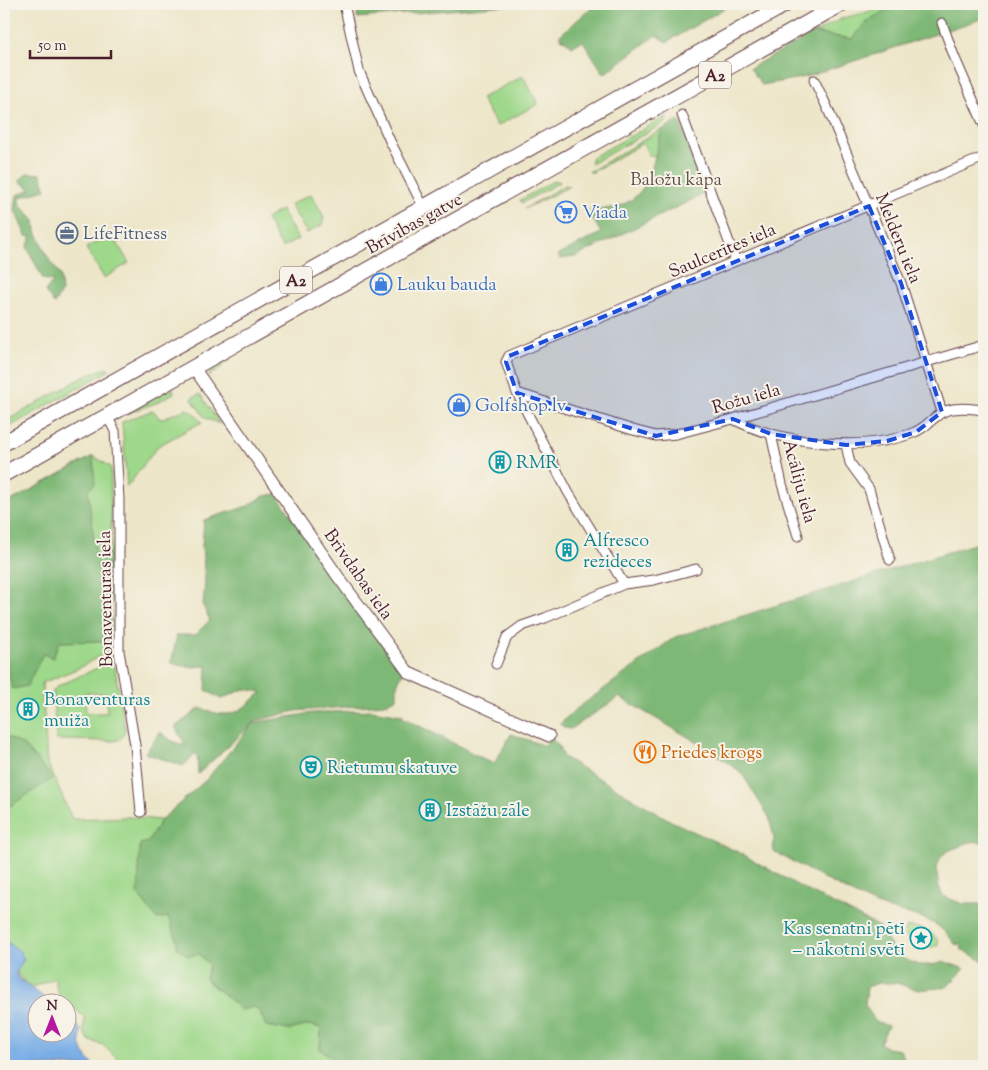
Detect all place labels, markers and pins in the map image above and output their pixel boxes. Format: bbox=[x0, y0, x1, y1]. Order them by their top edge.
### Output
supermarket icon: Viada bbox=[554, 200, 578, 224]
place label: Viada bbox=[582, 201, 627, 227]
office icon: LifeFitness bbox=[55, 221, 79, 245]
place label: LifeFitness bbox=[83, 222, 167, 248]
shop icon: Lauku bauda bbox=[369, 272, 393, 296]
place label: Lauku bauda bbox=[397, 273, 497, 299]
shop icon: Golfshop.lv bbox=[447, 393, 471, 417]
place label: Golfshop.lv bbox=[475, 394, 567, 420]
building icon: RMR bbox=[488, 450, 512, 474]
place label: RMR bbox=[516, 451, 558, 477]
place label: Alfresco rezideces bbox=[583, 529, 652, 576]
building icon: Alfresco rezideces bbox=[555, 538, 579, 562]
place label: Bonaventuras muiža bbox=[44, 688, 150, 735]
building icon: Bonaventuras muiža bbox=[16, 697, 40, 721]
restaurant icon: Priedes krogs bbox=[633, 740, 657, 764]
place label: Priedes krogs bbox=[661, 741, 762, 767]
theatre icon: Rietumu skatuve bbox=[299, 755, 323, 779]
place label: Rietumu skatuve bbox=[327, 756, 457, 782]
building icon: Izstāžu zāle bbox=[418, 798, 442, 822]
place label: Izstāžu zāle bbox=[446, 799, 530, 825]
place label: Kas senatni pētī – nākotni svētī bbox=[783, 917, 905, 964]
place icon: Kas senatni pētī – nākotni svētī bbox=[909, 926, 933, 950]

